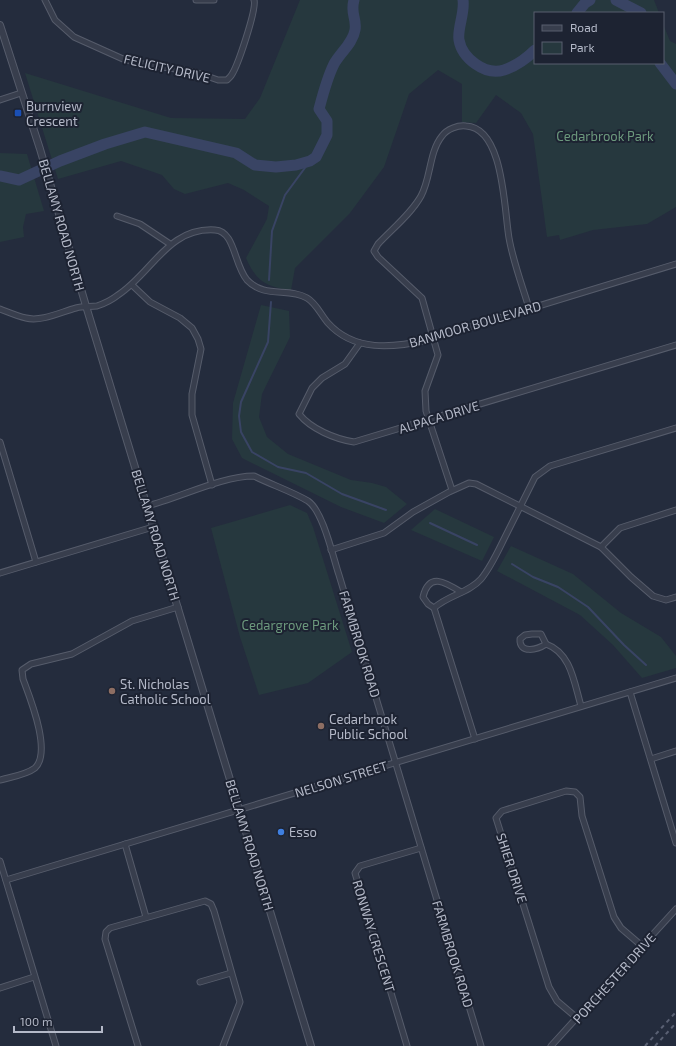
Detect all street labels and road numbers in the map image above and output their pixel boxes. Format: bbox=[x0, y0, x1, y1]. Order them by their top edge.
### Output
street label: FELICITY DRIVE bbox=[122, 50, 212, 86]
street label: BELLAMY ROAD NORTH bbox=[36, 157, 88, 293]
street label: BANMOOR BOULEVARD bbox=[407, 297, 543, 351]
street label: ALPACA DRIVE bbox=[397, 397, 481, 437]
street label: BELLAMY ROAD NORTH bbox=[128, 467, 184, 603]
street label: FARMBROOK ROAD bbox=[336, 589, 384, 699]
street label: NELSON STREET bbox=[293, 757, 390, 801]
street label: BELLAMY ROAD NORTH bbox=[222, 777, 278, 913]
street label: SHIER DRIVE bbox=[493, 831, 531, 905]
street label: RONWAY CRESCENT bbox=[349, 878, 399, 995]
street label: FARMBROOK ROAD bbox=[429, 899, 477, 1009]
street label: PORCHESTER DRIVE bbox=[569, 930, 659, 1026]

